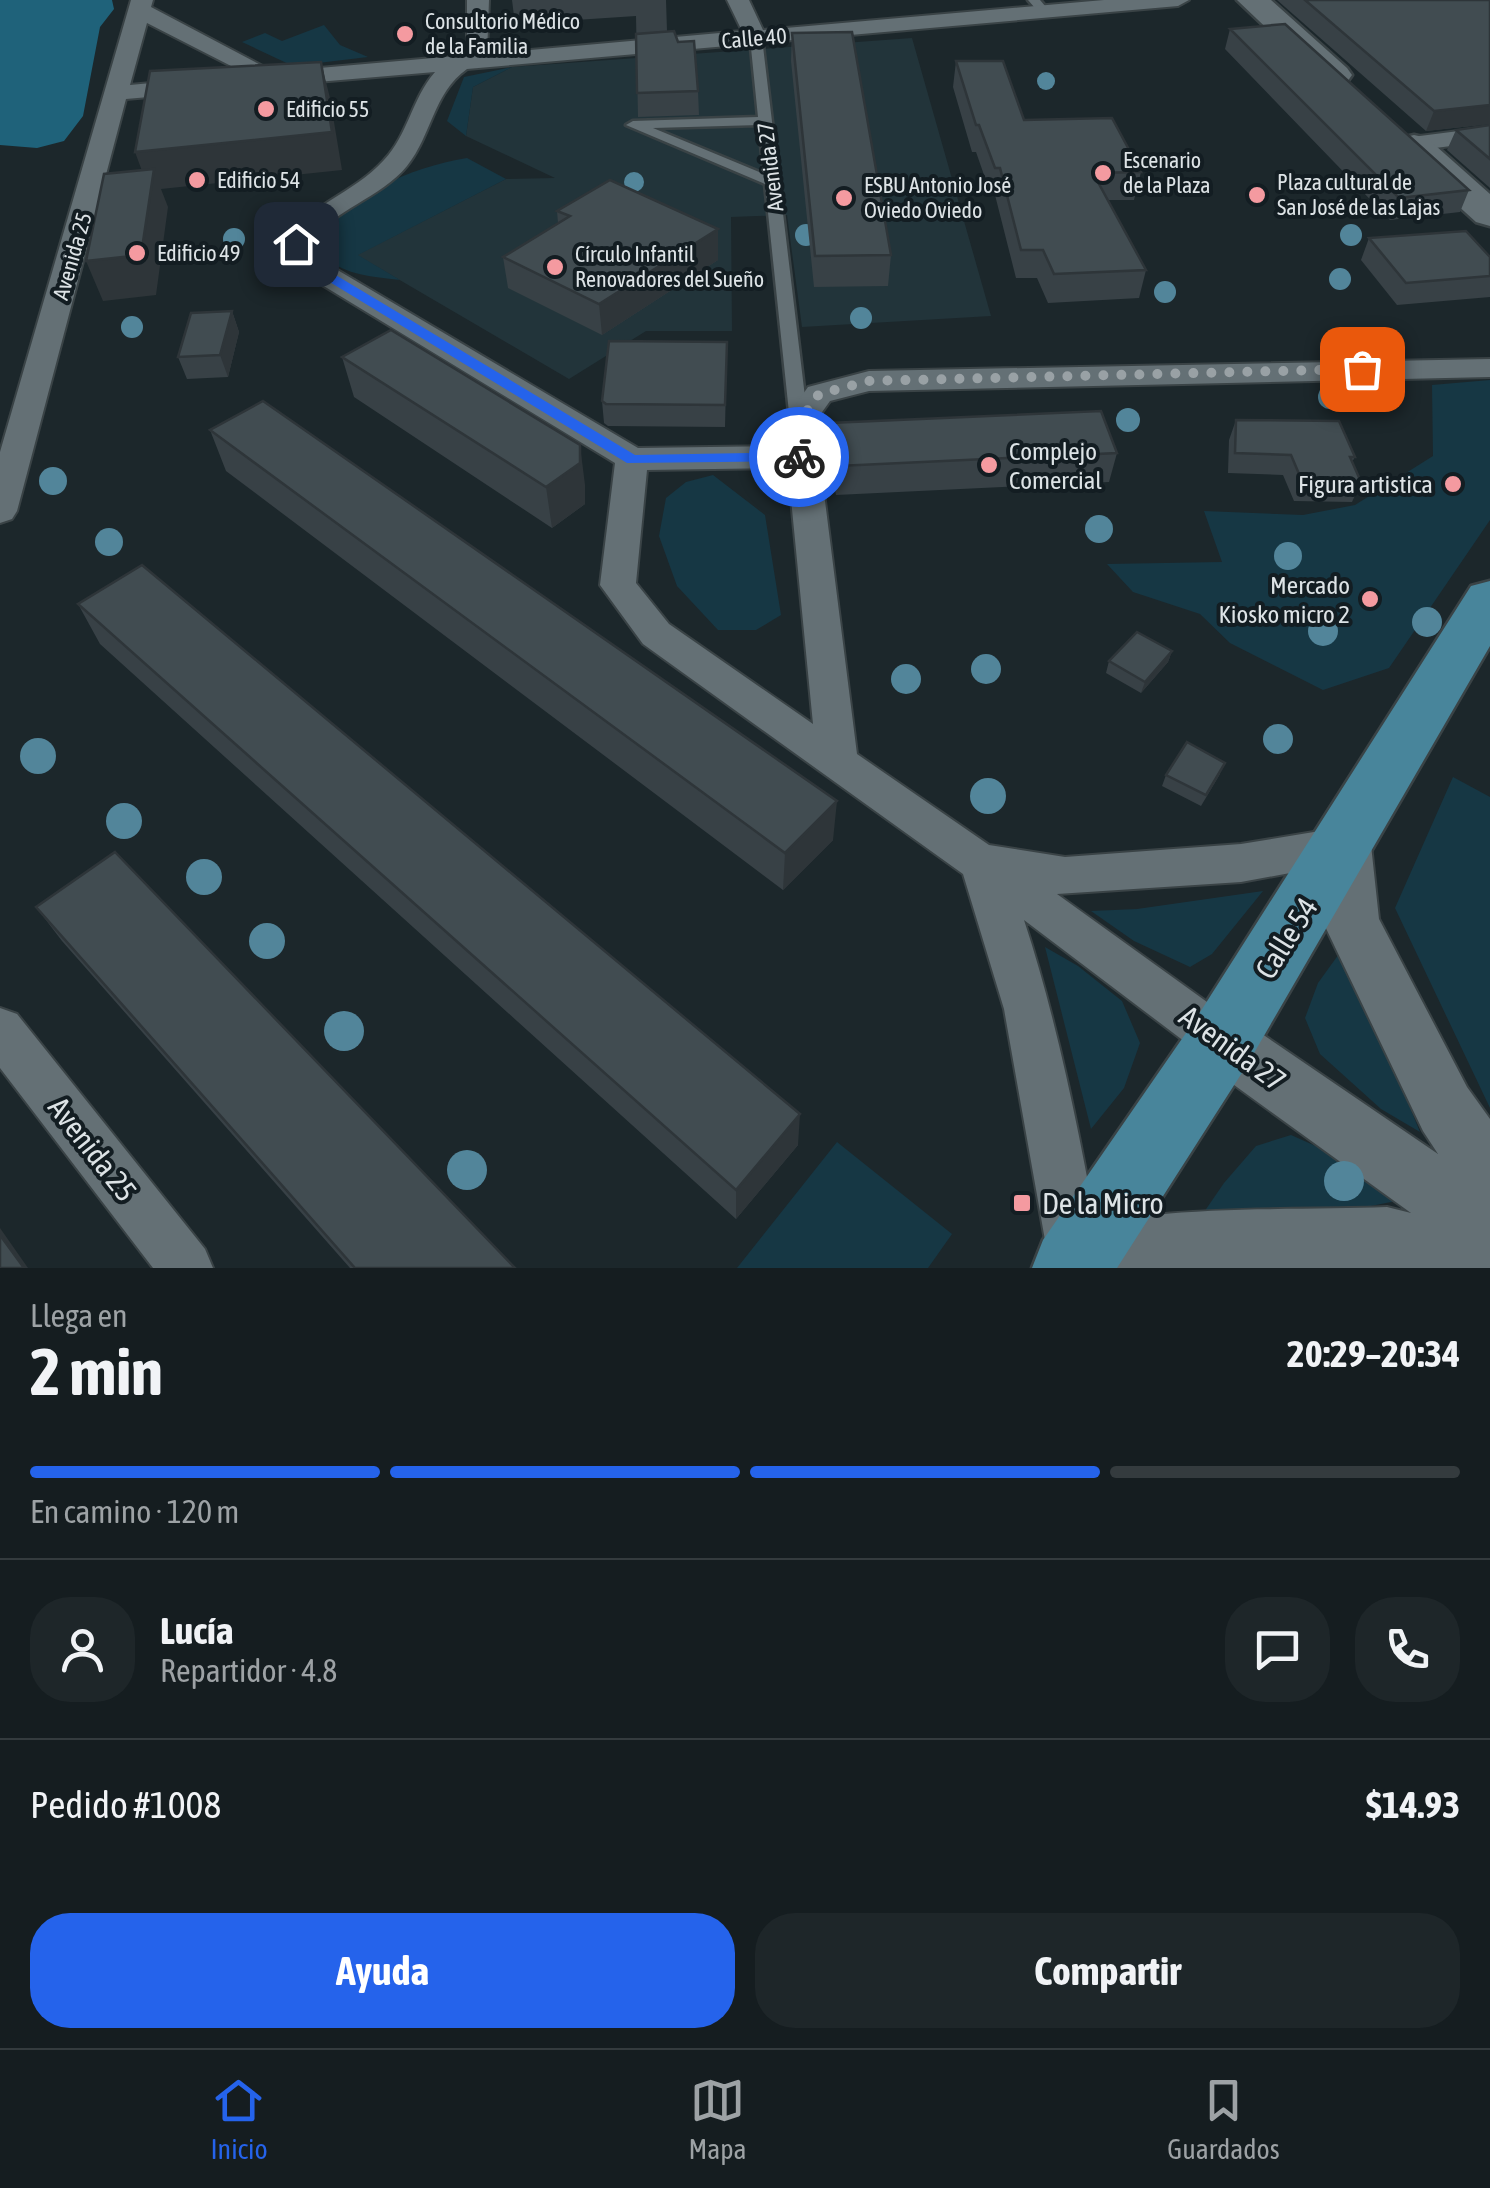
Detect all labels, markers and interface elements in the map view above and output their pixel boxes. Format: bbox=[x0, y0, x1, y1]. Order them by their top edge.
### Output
place label: Consultorio Médico de la Familia bbox=[425, 8, 580, 59]
street label: Calle 40 bbox=[720, 22, 788, 54]
marker: Consultorio Médico de la Familia bbox=[394, 23, 416, 45]
place label: Edificio 55 bbox=[286, 96, 369, 122]
marker: Edificio 55 bbox=[255, 98, 277, 120]
street label: Avenida 27 bbox=[752, 121, 788, 213]
place label: Escenario de la Plaza bbox=[1123, 147, 1211, 198]
marker: Escenario de la Plaza bbox=[1092, 162, 1114, 184]
place label: Edificio 54 bbox=[217, 167, 300, 193]
marker: Edificio 54 bbox=[186, 169, 208, 191]
place label: Plaza cultural de San José de las Lajas bbox=[1277, 169, 1441, 220]
place label: ESBU Antonio José Oviedo Oviedo bbox=[864, 172, 1011, 223]
marker: Plaza cultural de San José de las Lajas bbox=[1246, 184, 1268, 206]
marker: ESBU Antonio José Oviedo Oviedo bbox=[833, 187, 855, 209]
pin bbox=[254, 202, 339, 287]
street label: Avenida 25 bbox=[47, 209, 97, 303]
icon: home bbox=[269, 217, 324, 272]
place label: Edificio 49 bbox=[157, 240, 240, 266]
place label: Círculo Infantil Renovadores del Sueño bbox=[575, 241, 764, 292]
marker: Edificio 49 bbox=[126, 242, 148, 264]
marker: Círculo Infantil Renovadores del Sueño bbox=[544, 256, 566, 278]
pin bbox=[1320, 327, 1405, 412]
icon: bag bbox=[1335, 342, 1390, 397]
courier bbox=[749, 407, 849, 507]
icon: bike bbox=[772, 430, 827, 485]
place label: Complejo Comercial bbox=[1009, 437, 1102, 494]
marker: Complejo Comercial bbox=[978, 454, 1000, 476]
place label: Figura artistica bbox=[1298, 470, 1433, 498]
marker: Figura artistica bbox=[1442, 473, 1464, 495]
place label: Mercado Kiosko micro 2 bbox=[1218, 571, 1350, 628]
marker: Mercado Kiosko micro 2 bbox=[1359, 588, 1381, 610]
street label: Calle 54 bbox=[1248, 891, 1324, 985]
street label: Avenida 27 bbox=[1174, 998, 1292, 1098]
street label: Avenida 25 bbox=[42, 1090, 144, 1208]
place label: De la Micro bbox=[1042, 1186, 1164, 1220]
marker: De la Micro bbox=[1011, 1192, 1033, 1214]
text: Llega en bbox=[30, 1297, 128, 1334]
text: 20:29–20:34 bbox=[1287, 1332, 1460, 1375]
text: 2 min bbox=[30, 1334, 163, 1409]
text: En camino · 120 m bbox=[30, 1493, 239, 1530]
button: person bbox=[30, 1597, 135, 1702]
button: chat bbox=[1225, 1597, 1330, 1702]
button: phone bbox=[1355, 1597, 1460, 1702]
text: Lucía bbox=[160, 1609, 234, 1652]
text: Repartidor · 4.8 bbox=[160, 1652, 337, 1689]
text: Pedido #1008 bbox=[30, 1783, 221, 1826]
text: $14.93 bbox=[1366, 1783, 1460, 1826]
button: Ayuda bbox=[30, 1913, 735, 2028]
button: Compartir bbox=[755, 1913, 1460, 2028]
tab: Inicio bbox=[210, 2073, 268, 2165]
tab: Mapa bbox=[688, 2073, 746, 2165]
tab: Guardados bbox=[1167, 2073, 1280, 2165]

